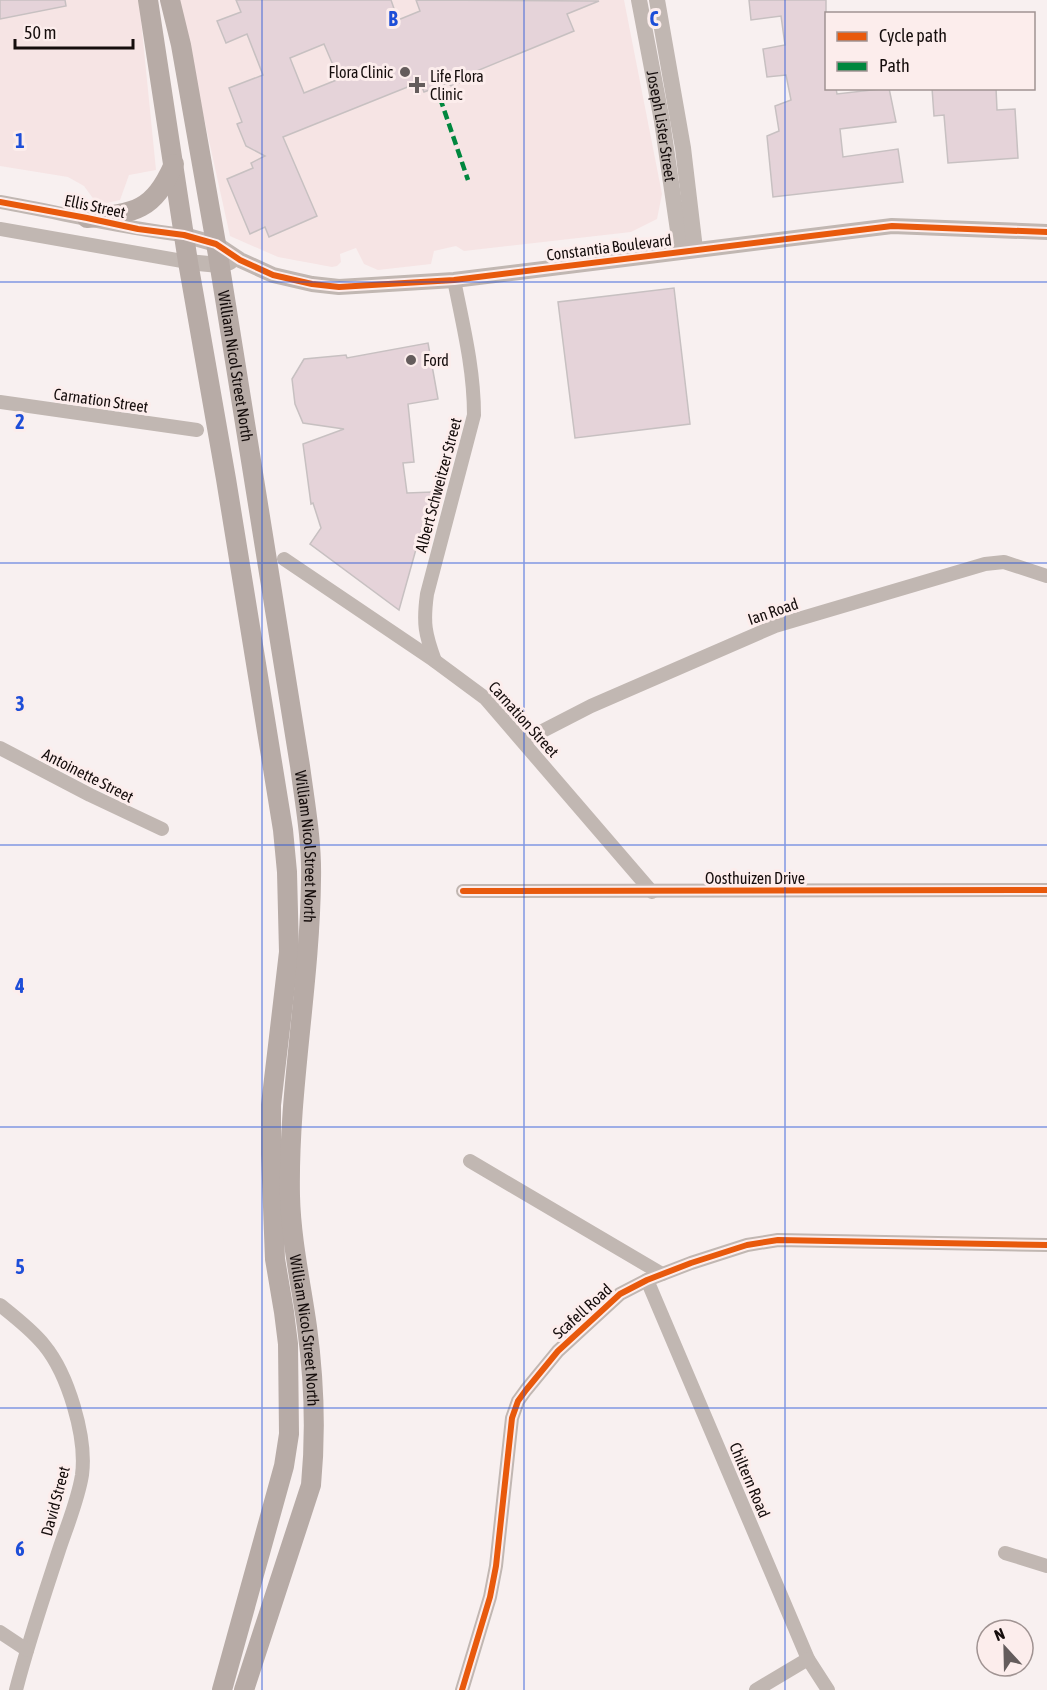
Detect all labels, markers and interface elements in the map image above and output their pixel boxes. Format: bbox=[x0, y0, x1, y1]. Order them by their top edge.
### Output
text: B bbox=[388, 7, 398, 30]
text: C bbox=[650, 7, 659, 30]
scale bar bbox=[15, 12, 134, 50]
legend bbox=[825, 12, 1035, 90]
text: 50 m bbox=[24, 22, 56, 43]
text: Cycle path bbox=[879, 25, 947, 46]
text: Path bbox=[879, 55, 910, 76]
place label: Flora Clinic bbox=[328, 63, 393, 81]
marker: Flora Clinic bbox=[398, 65, 412, 79]
place label: Life Flora Clinic bbox=[430, 67, 484, 103]
street label: Joseph Lister Street bbox=[644, 69, 680, 183]
marker: Life Flora Clinic bbox=[408, 76, 426, 94]
text: 1 bbox=[15, 129, 25, 152]
street label: Ellis Street bbox=[63, 191, 128, 221]
street label: Constantia Boulevard bbox=[545, 230, 673, 264]
street label: William Nicol Street North bbox=[215, 289, 257, 443]
place label: Ford bbox=[423, 351, 449, 369]
marker: Ford bbox=[404, 353, 418, 367]
street label: Carnation Street bbox=[52, 384, 150, 416]
text: 2 bbox=[15, 410, 25, 433]
street label: Albert Schweitzer Street bbox=[411, 415, 465, 554]
street label: Ian Road bbox=[745, 594, 801, 628]
street label: Carnation Street bbox=[485, 678, 563, 761]
text: 3 bbox=[15, 692, 25, 715]
street label: Antoinette Street bbox=[39, 744, 137, 806]
street label: William Nicol Street North bbox=[292, 769, 320, 923]
street label: Oosthuizen Drive bbox=[705, 869, 805, 887]
text: 4 bbox=[14, 974, 25, 997]
street label: William Nicol Street North bbox=[287, 1253, 323, 1407]
text: 5 bbox=[15, 1255, 25, 1278]
street label: Scafell Road bbox=[549, 1280, 615, 1342]
street label: Chiltern Road bbox=[726, 1440, 774, 1520]
street label: David Street bbox=[37, 1464, 73, 1538]
text: 6 bbox=[15, 1537, 25, 1560]
north arrow bbox=[975, 1618, 1035, 1678]
text: N bbox=[992, 1624, 1007, 1644]

